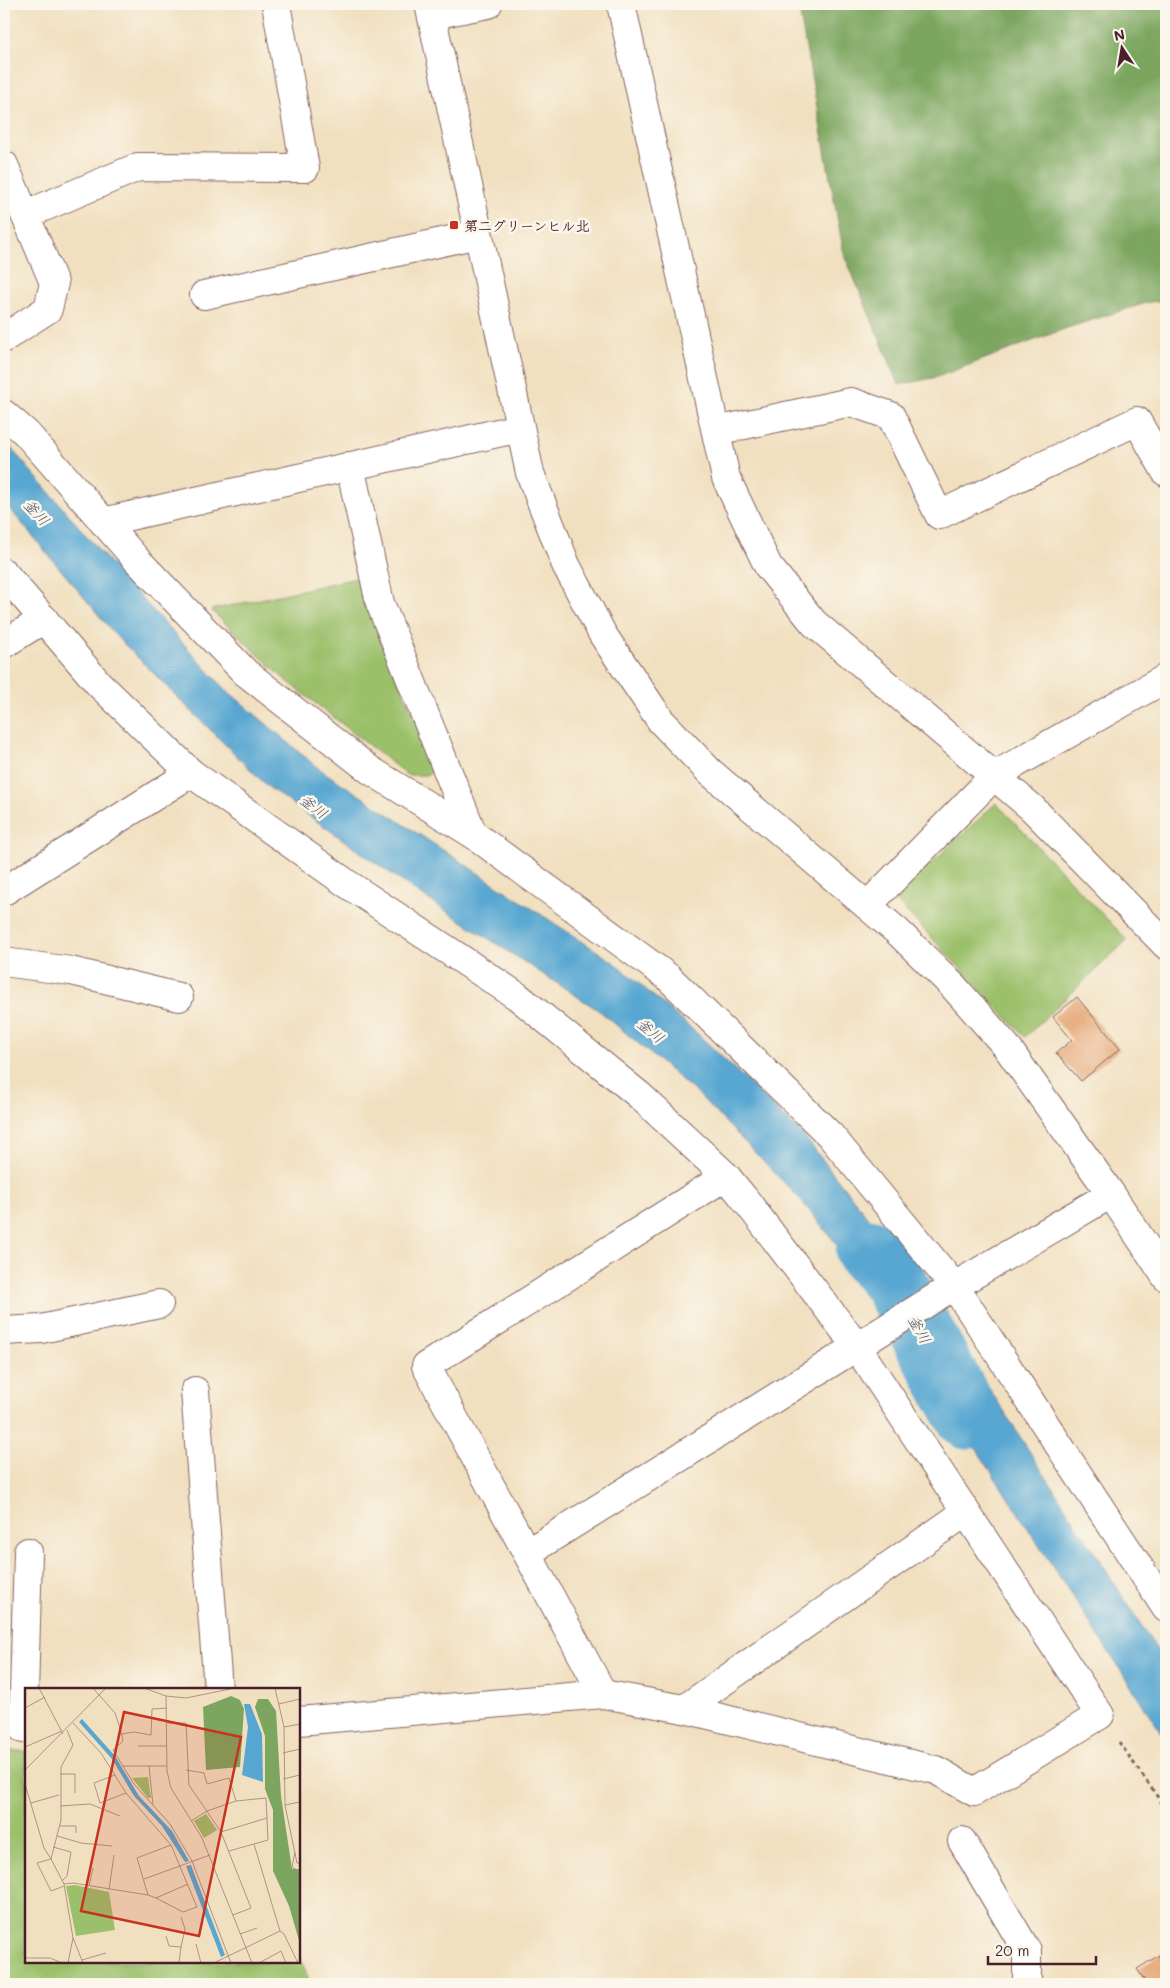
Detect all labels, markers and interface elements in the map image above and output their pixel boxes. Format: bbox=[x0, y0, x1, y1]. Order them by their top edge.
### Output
north arrow bbox=[1098, 22, 1148, 72]
text: N bbox=[1112, 24, 1126, 45]
place label: 第二グリーンヒル北 bbox=[464, 216, 589, 235]
marker: 第二グリーンヒル北 bbox=[448, 219, 460, 231]
water label: 釜川 bbox=[19, 494, 55, 530]
water label: 釜川 bbox=[296, 789, 332, 823]
water label: 釜川 bbox=[633, 1013, 669, 1047]
water label: 釜川 bbox=[904, 1311, 936, 1347]
inset map bbox=[25, 1688, 300, 1963]
scale bar bbox=[988, 1933, 1095, 1965]
text: 20 m bbox=[995, 1940, 1029, 1960]

